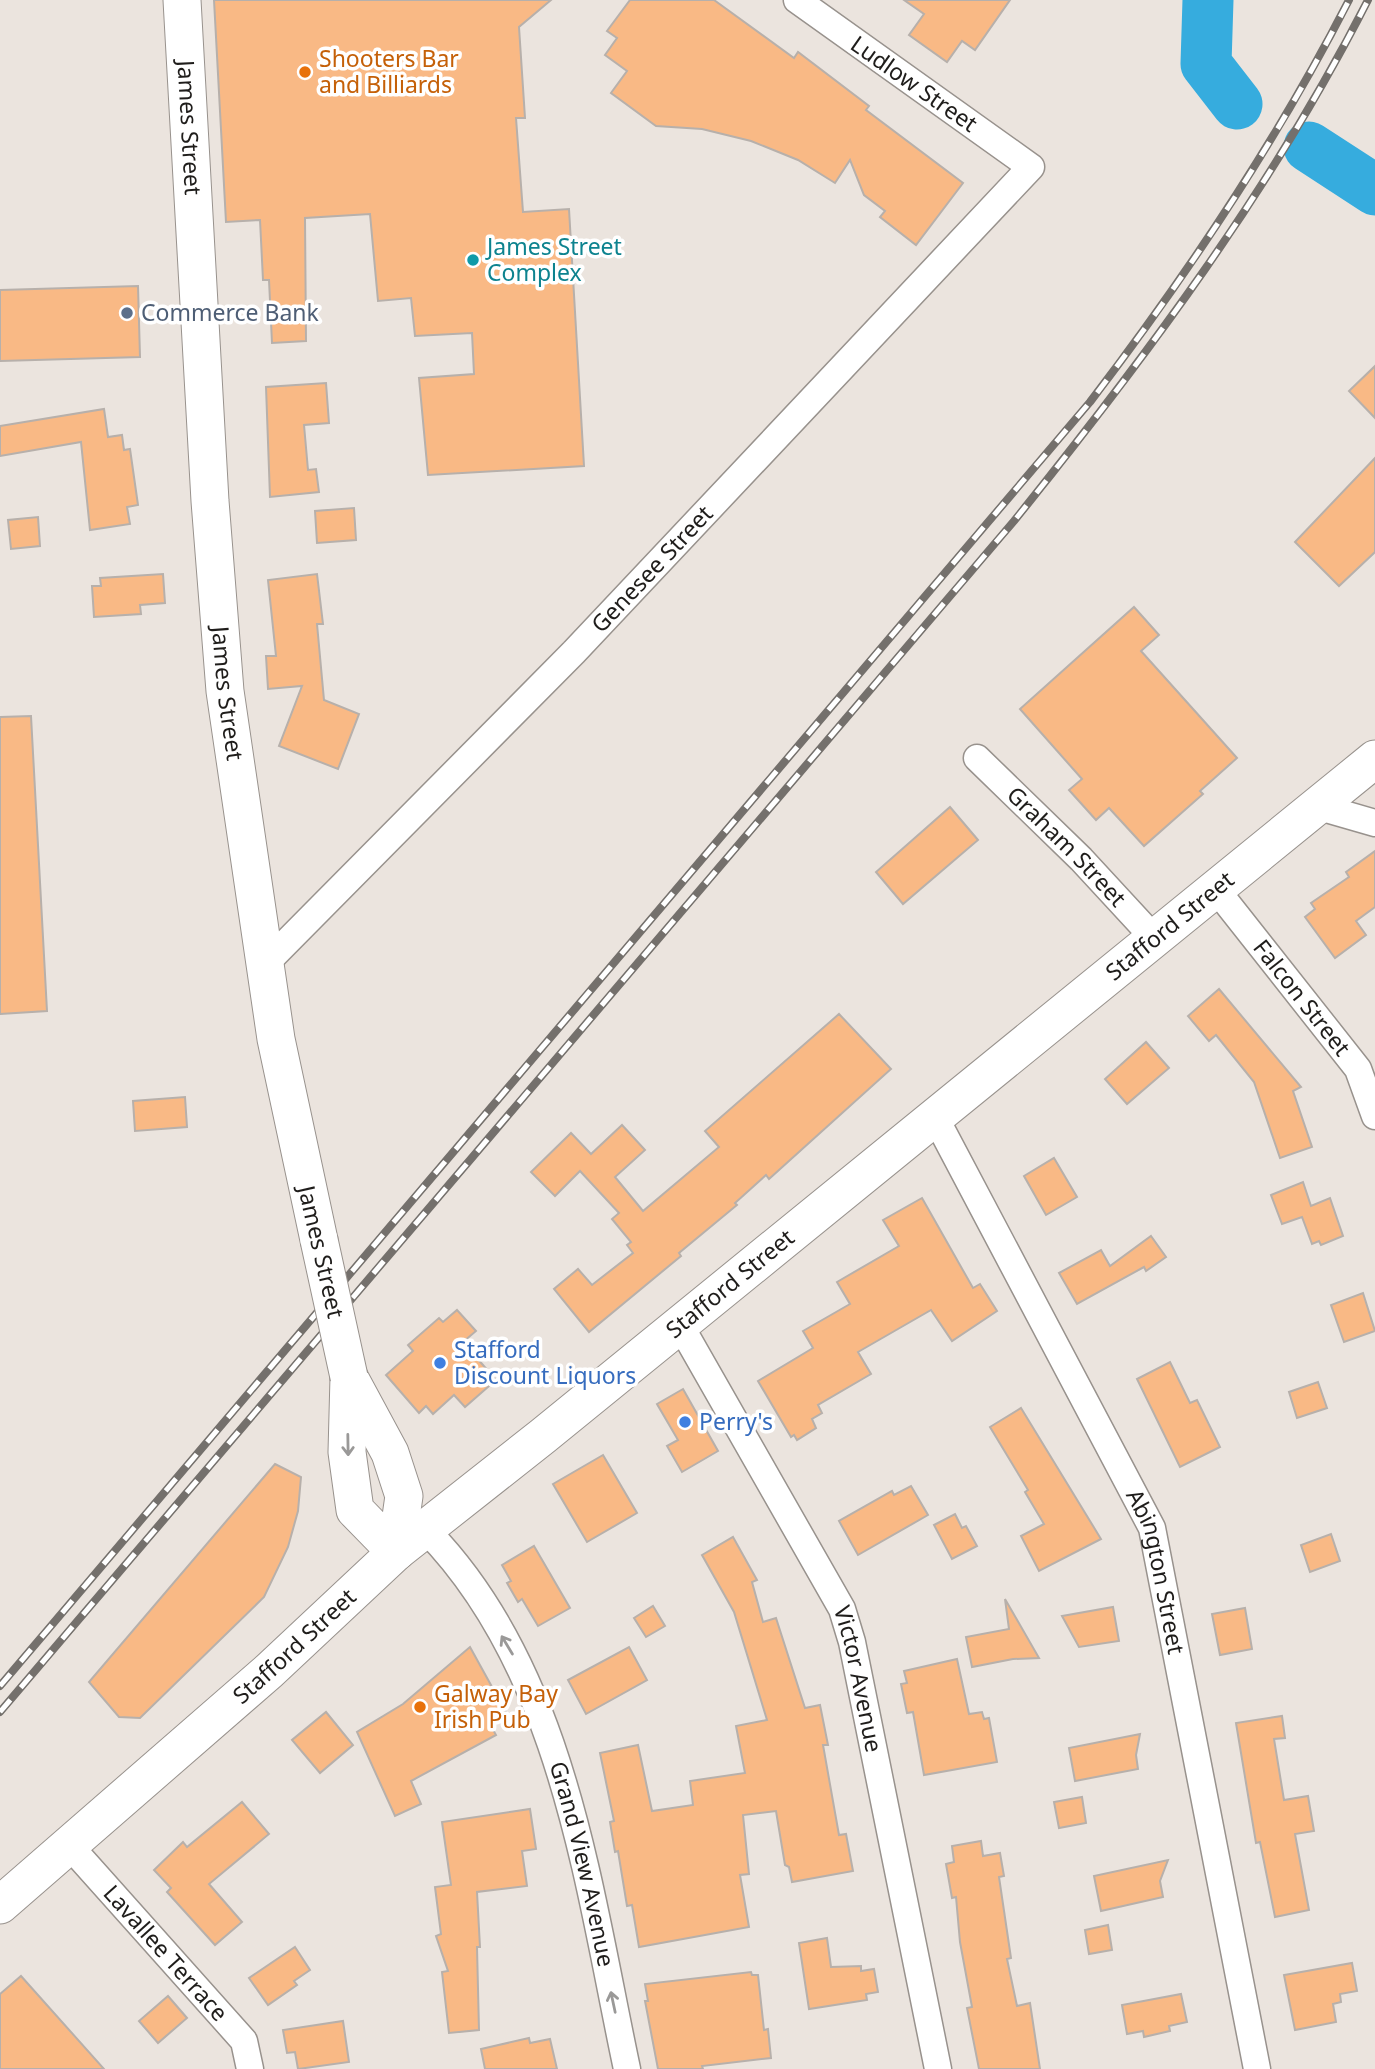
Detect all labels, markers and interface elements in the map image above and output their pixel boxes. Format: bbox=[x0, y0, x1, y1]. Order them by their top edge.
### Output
street label: Ludlow Street bbox=[845, 28, 984, 139]
place label: Shooters Bar and Billiards bbox=[319, 42, 459, 100]
street label: James Street bbox=[170, 57, 210, 196]
marker: Shooters Bar and Billiards bbox=[297, 64, 313, 80]
place label: James Street Complex bbox=[485, 230, 622, 288]
marker: James Street Complex bbox=[465, 252, 481, 268]
place label: Commerce Bank bbox=[141, 296, 320, 328]
marker: Commerce Bank bbox=[119, 305, 135, 321]
street label: Genesee Street bbox=[583, 498, 719, 639]
street label: James Street bbox=[205, 623, 252, 763]
street label: Graham Street bbox=[1000, 779, 1134, 913]
street label: Stafford Street bbox=[1098, 863, 1240, 987]
street label: Falcon Street bbox=[1247, 932, 1359, 1062]
street label: James Street bbox=[291, 1181, 353, 1321]
street label: Stafford Street bbox=[658, 1221, 800, 1345]
place label: Stafford Discount Liquors bbox=[454, 1333, 636, 1391]
marker: Stafford Discount Liquors bbox=[432, 1355, 448, 1371]
place label: Perry's bbox=[699, 1405, 773, 1437]
marker: Perry's bbox=[677, 1414, 693, 1430]
one-way arrow bbox=[341, 1433, 355, 1456]
street label: Abington Street bbox=[1119, 1483, 1193, 1657]
street label: Stafford Street bbox=[225, 1581, 362, 1711]
street label: Victor Avenue bbox=[827, 1602, 891, 1755]
one-way arrow bbox=[500, 1636, 514, 1656]
place label: Galway Bay Irish Pub bbox=[434, 1677, 558, 1735]
marker: Galway Bay Irish Pub bbox=[412, 1699, 428, 1715]
street label: Grand View Avenue bbox=[542, 1757, 623, 1969]
street label: Lavallee Terrace bbox=[97, 1877, 236, 2028]
one-way arrow bbox=[606, 1991, 619, 2014]

